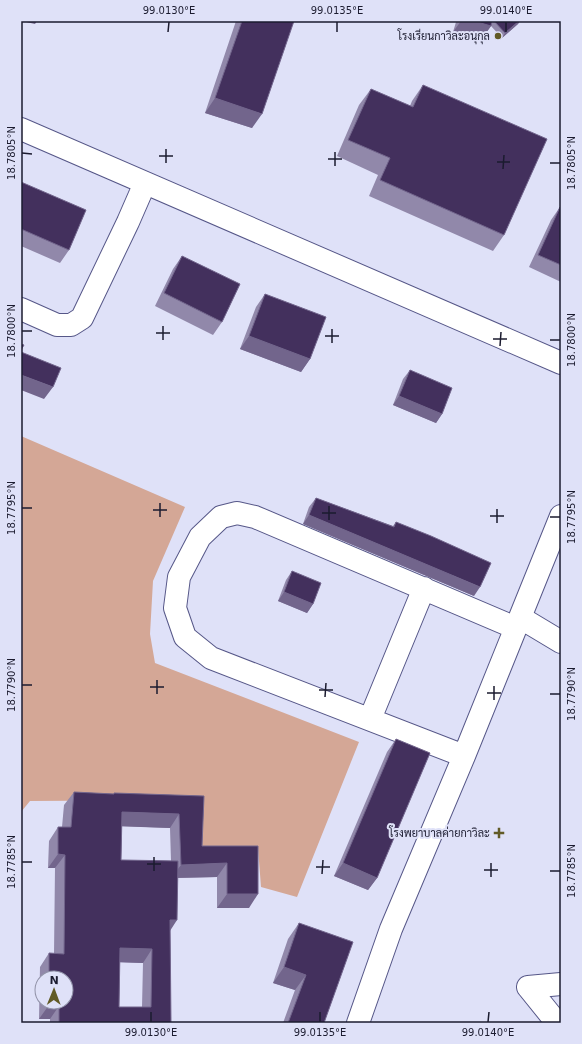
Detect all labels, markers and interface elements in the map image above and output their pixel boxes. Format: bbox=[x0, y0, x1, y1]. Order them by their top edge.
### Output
text: 99.0130°E bbox=[143, 5, 195, 16]
text: 99.0135°E bbox=[311, 5, 363, 16]
text: 99.0140°E bbox=[480, 5, 532, 16]
place label: โรงเรียนกาวิละอนุกุล bbox=[397, 28, 490, 45]
marker: โรงเรียนกาวิละอนุกุล bbox=[493, 31, 503, 41]
text: 18.7805°N bbox=[6, 126, 17, 180]
text: 18.7805°N bbox=[566, 136, 577, 190]
text: 18.7800°N bbox=[6, 304, 17, 358]
text: 18.7800°N bbox=[566, 313, 577, 367]
text: 18.7795°N bbox=[6, 481, 17, 535]
text: 18.7795°N bbox=[566, 490, 577, 544]
text: 18.7790°N bbox=[6, 658, 17, 712]
text: 18.7790°N bbox=[566, 667, 577, 721]
place label: โรงพยาบาลค่ายกาวิละ bbox=[388, 825, 490, 840]
marker: โรงพยาบาลค่ายกาวิละ bbox=[493, 827, 505, 839]
text: 18.7785°N bbox=[6, 835, 17, 889]
text: 18.7785°N bbox=[566, 844, 577, 898]
north arrow bbox=[34, 970, 74, 1010]
text: N bbox=[49, 974, 59, 987]
text: 99.0130°E bbox=[125, 1027, 177, 1038]
text: 99.0135°E bbox=[294, 1027, 346, 1038]
text: 99.0140°E bbox=[462, 1027, 514, 1038]

